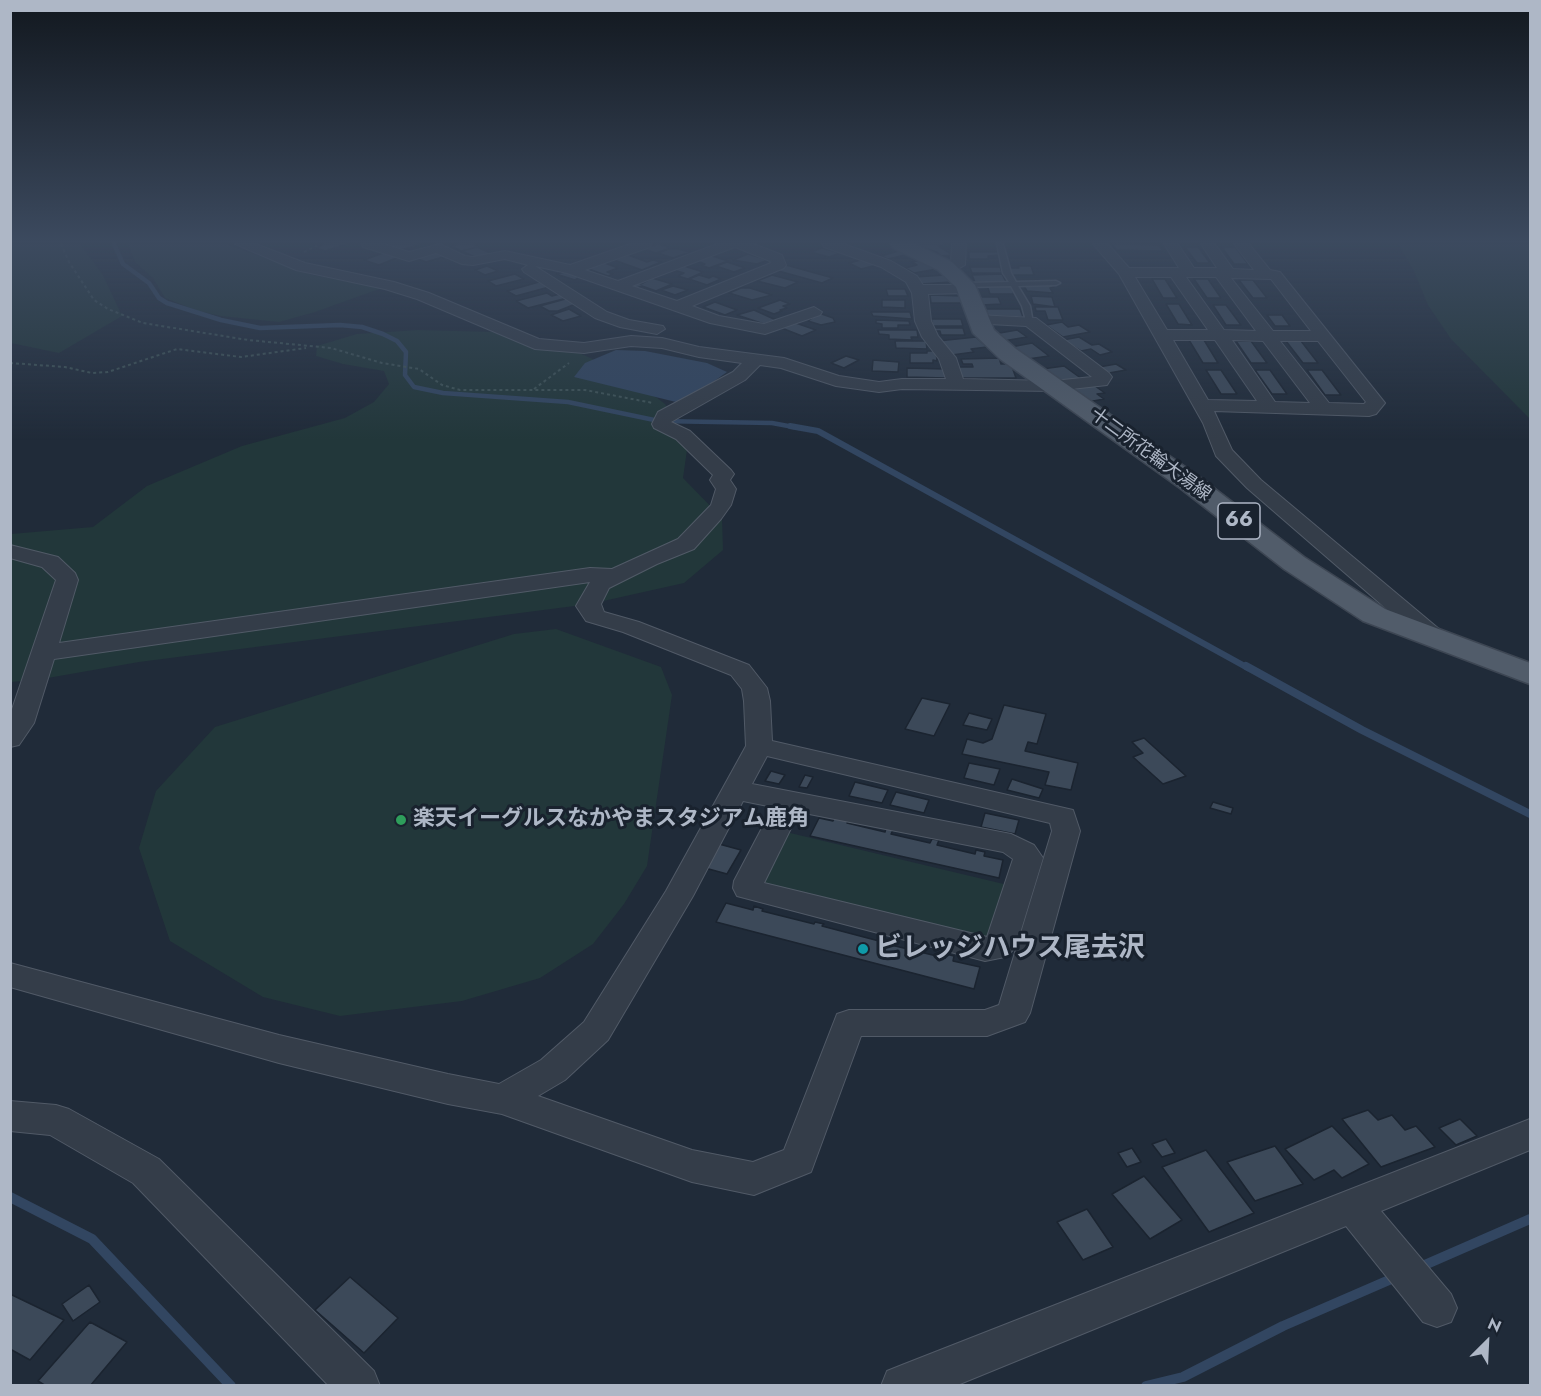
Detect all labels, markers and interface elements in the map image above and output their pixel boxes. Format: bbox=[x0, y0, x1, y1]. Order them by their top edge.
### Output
street label: 十二所花輪大湯線 bbox=[1085, 404, 1215, 506]
road number: 66 bbox=[1218, 503, 1260, 539]
place label: 楽天イーグルスなかやまスタジアム鹿角 bbox=[413, 807, 809, 833]
marker: 楽天イーグルスなかやまスタジアム鹿角 bbox=[394, 813, 408, 827]
place label: ビレッジハウス尾去沢 bbox=[875, 933, 1145, 965]
marker: ビレッジハウス尾去沢 bbox=[856, 942, 870, 956]
north arrow bbox=[1457, 1312, 1517, 1372]
text: N bbox=[1484, 1312, 1505, 1338]

